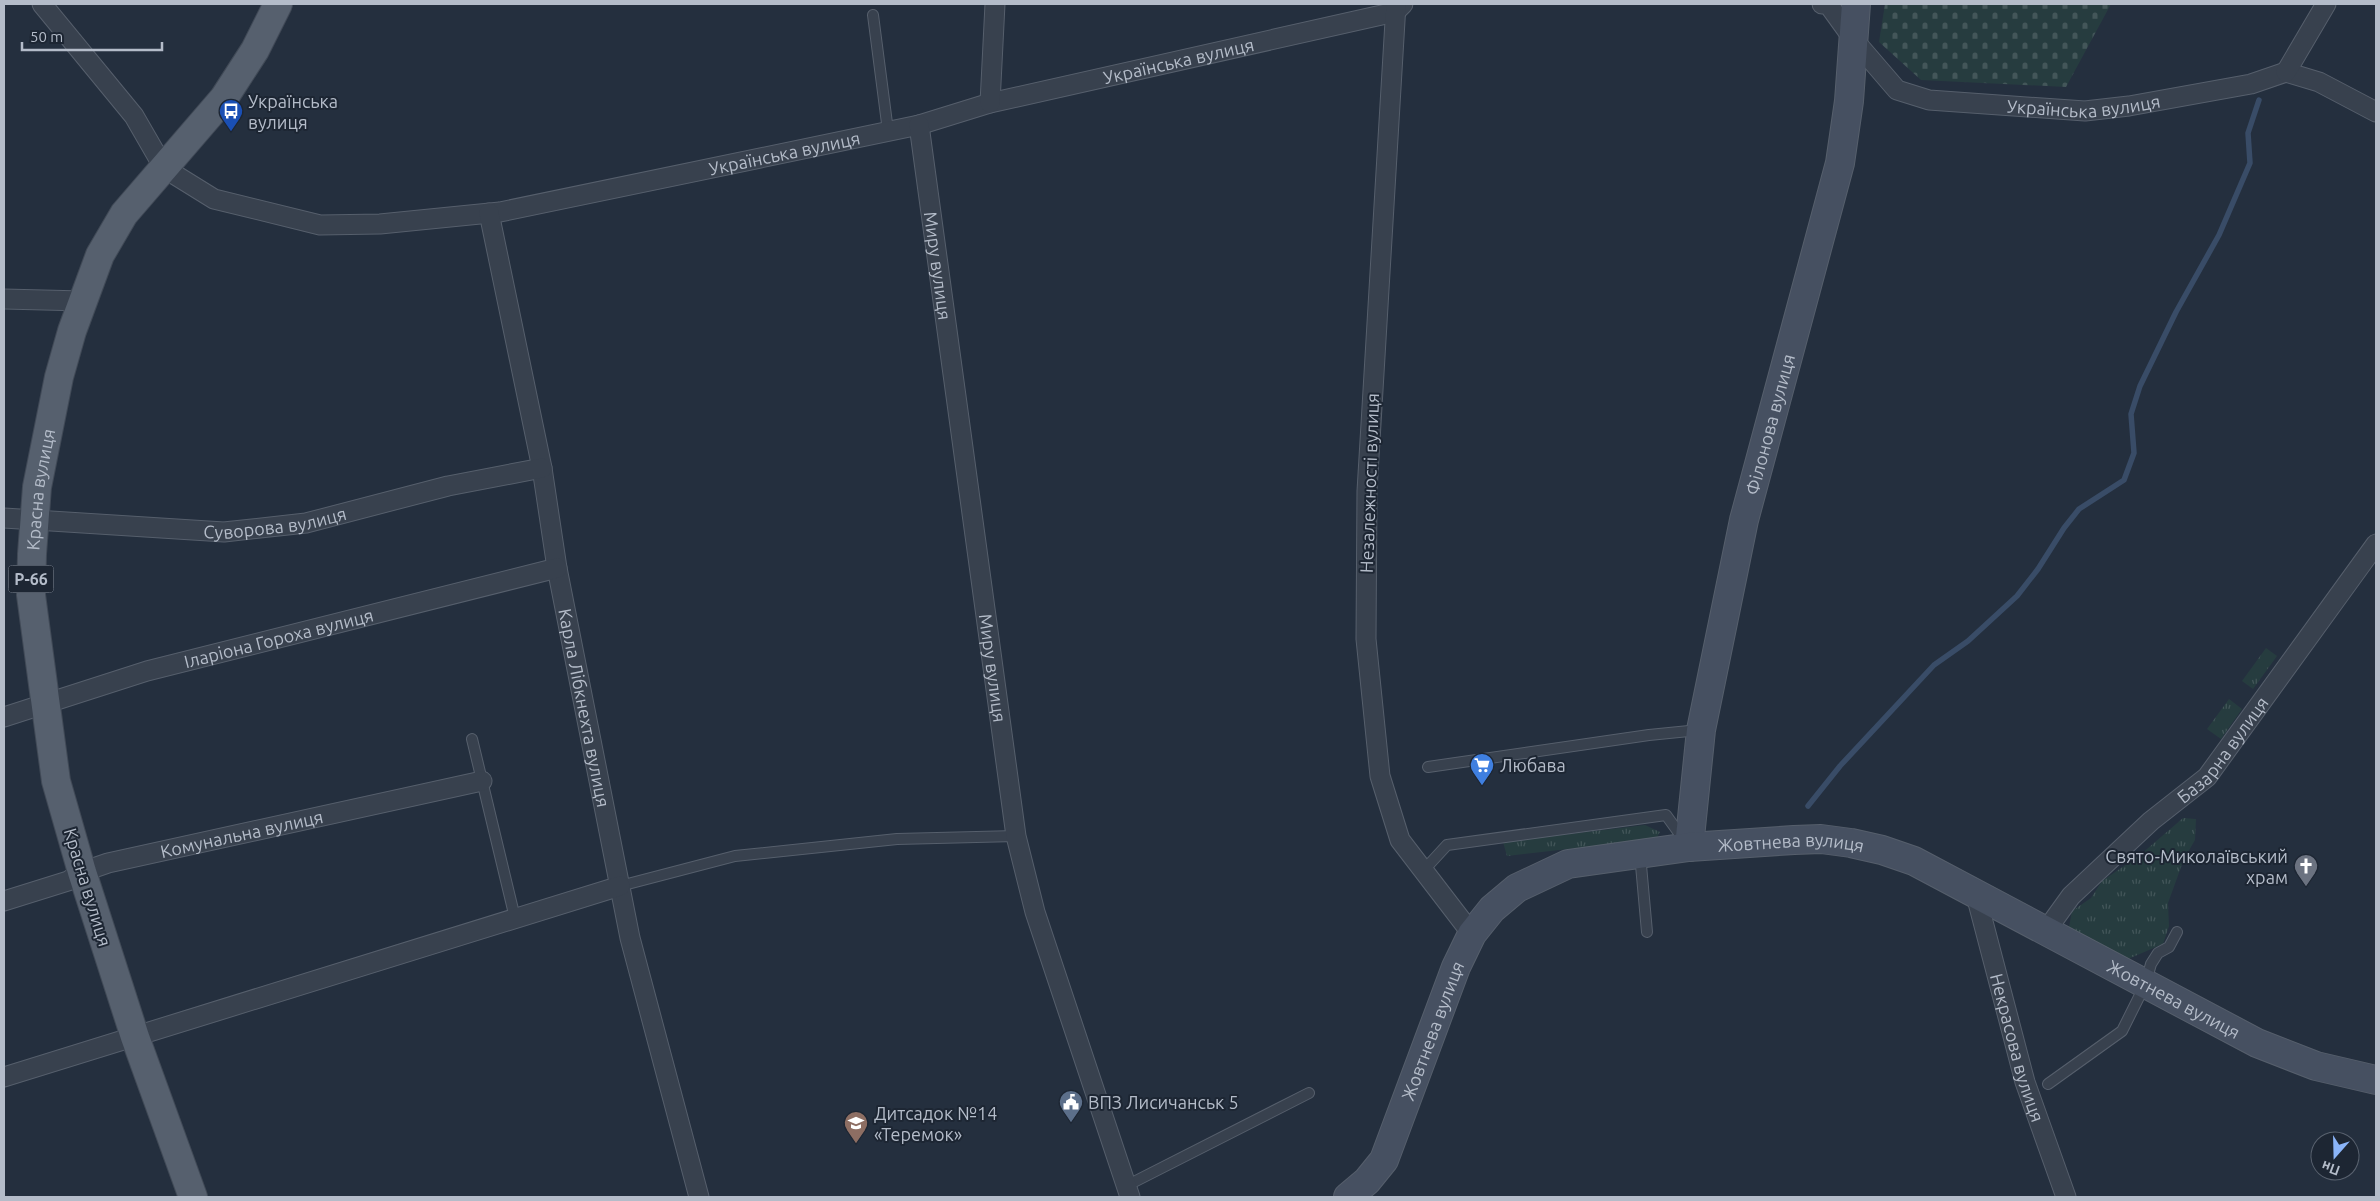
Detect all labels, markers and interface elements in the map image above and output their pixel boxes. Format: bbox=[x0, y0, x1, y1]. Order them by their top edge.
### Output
scale bar bbox=[22, 20, 162, 52]
text: 50 m bbox=[30, 28, 63, 45]
street label: Українська вулиця bbox=[1101, 34, 1256, 87]
place label: Українська вулиця bbox=[248, 91, 338, 132]
street label: Українська вулиця bbox=[2006, 91, 2162, 121]
bus stop icon: Українська вулиця bbox=[218, 98, 244, 132]
street label: Українська вулиця bbox=[707, 128, 862, 178]
street label: Миру вулиця bbox=[921, 210, 955, 321]
street label: Філонова вулиця bbox=[1741, 352, 1798, 497]
street label: Незалежності вулиця bbox=[1356, 393, 1382, 573]
street label: Красна вулиця bbox=[22, 427, 58, 551]
street label: Суворова вулиця bbox=[203, 503, 348, 542]
road number: Р-66 bbox=[8, 566, 54, 592]
street label: Іларіона Гороха вулиця bbox=[182, 605, 375, 671]
street label: Карла Лібкнехта вулиця bbox=[555, 607, 614, 809]
street label: Миру вулиця bbox=[976, 612, 1010, 723]
street label: Базарна вулиця bbox=[2173, 693, 2272, 807]
supermarket icon: Любава bbox=[1469, 752, 1495, 786]
place label: Любава bbox=[1500, 755, 1566, 775]
street label: Комунальна вулиця bbox=[158, 806, 325, 861]
street label: Красна вулиця bbox=[61, 825, 115, 949]
street label: Жовтнева вулиця bbox=[1717, 829, 1866, 856]
place label: Свято-Миколаївський храм bbox=[2105, 846, 2288, 887]
church icon: Свято-Миколаївський храм bbox=[2293, 853, 2319, 887]
street label: Жовтнева вулиця bbox=[2104, 956, 2243, 1042]
street label: Жовтнева вулиця bbox=[1397, 957, 1467, 1103]
street label: Некрасова вулиця bbox=[1987, 971, 2048, 1124]
public building icon: ВПЗ Лисичанськ 5 bbox=[1058, 1089, 1084, 1123]
place label: ВПЗ Лисичанськ 5 bbox=[1088, 1092, 1239, 1112]
place label: Дитсадок №14 «Теремок» bbox=[874, 1103, 997, 1144]
school or university icon: Дитсадок №14 «Теремок» bbox=[843, 1110, 869, 1144]
north arrow bbox=[2310, 1131, 2360, 1181]
text: Пн bbox=[2319, 1158, 2342, 1179]

